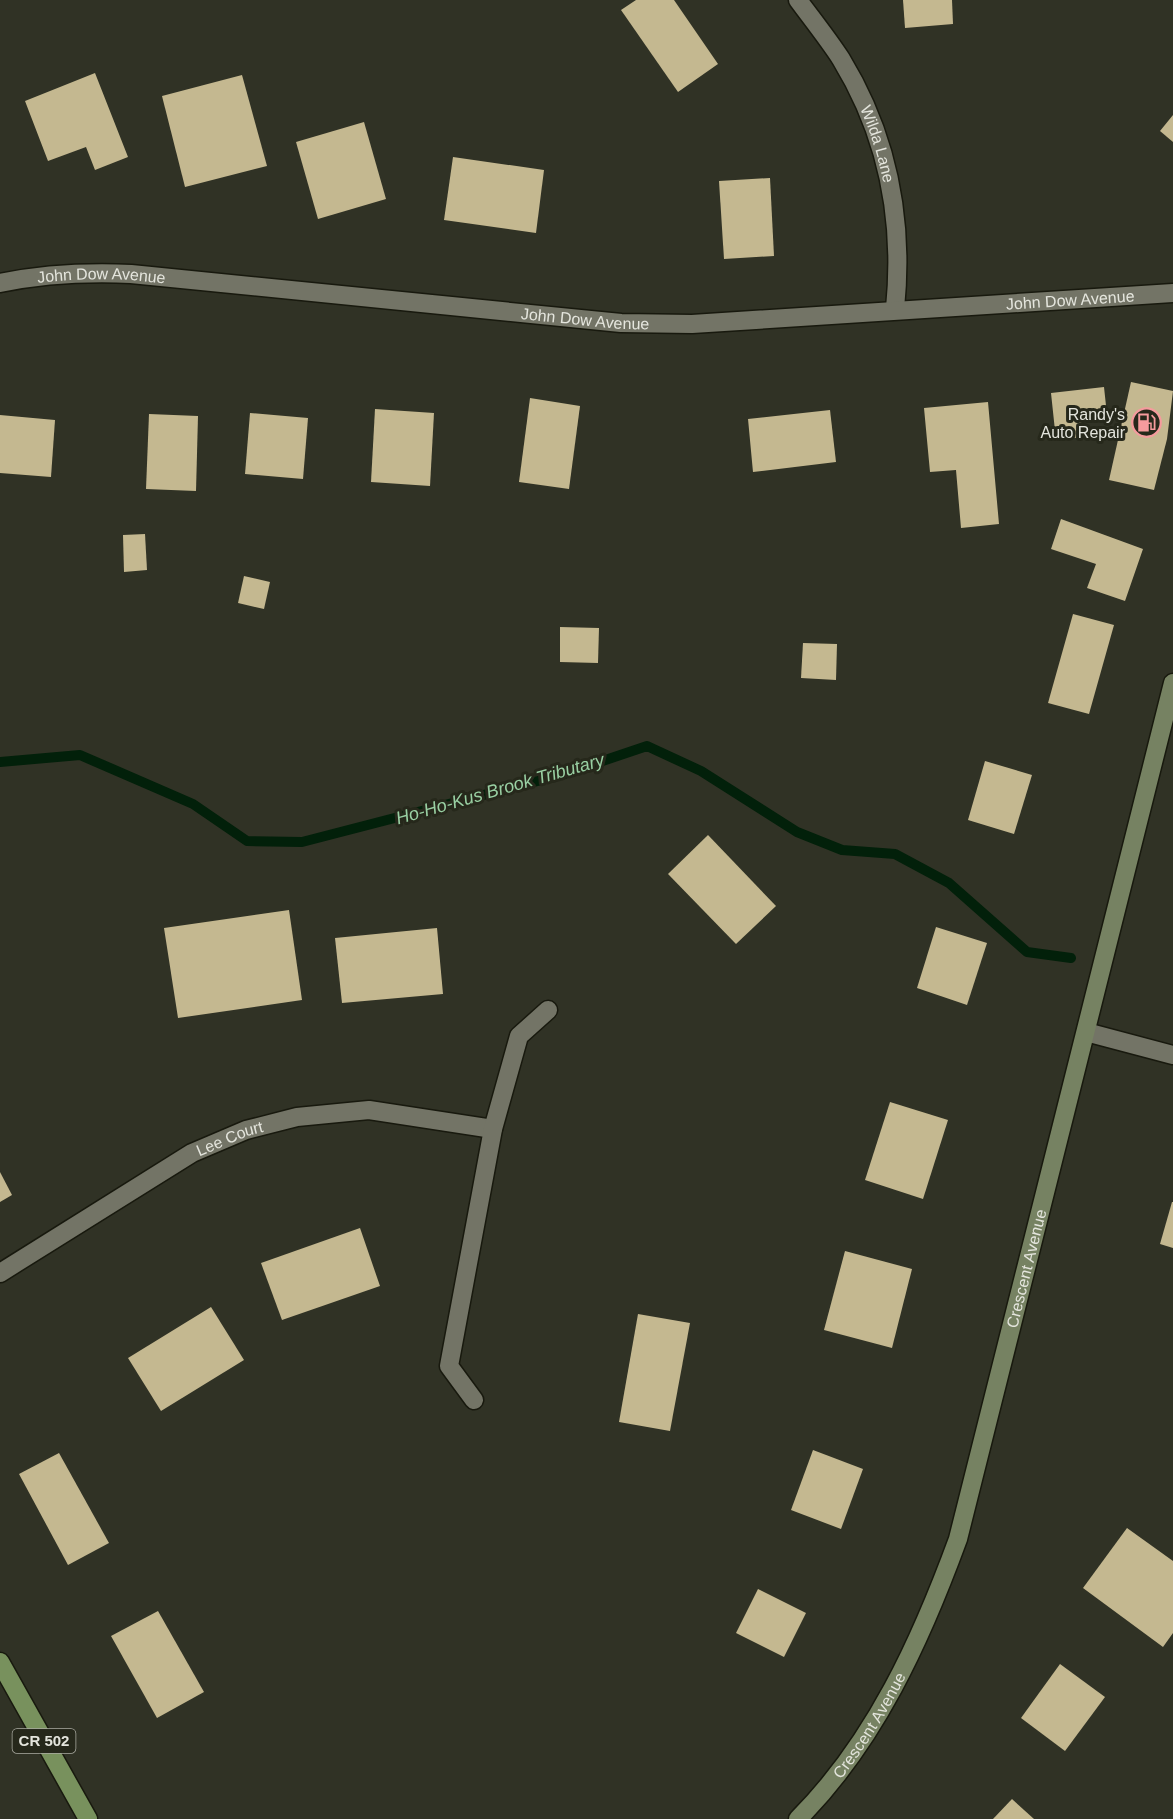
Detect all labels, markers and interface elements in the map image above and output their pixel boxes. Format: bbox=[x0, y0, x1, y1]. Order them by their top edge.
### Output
street label: Wilda Lane bbox=[857, 103, 897, 184]
street label: John Dow Avenue bbox=[36, 265, 166, 286]
street label: John Dow Avenue bbox=[1005, 287, 1135, 313]
street label: John Dow Avenue bbox=[520, 305, 650, 332]
place label: Randy's Auto Repair bbox=[1041, 406, 1126, 441]
fuel station icon: Randy's Auto Repair bbox=[1130, 407, 1162, 439]
water label: Ho-Ho-Kus Brook Tributary bbox=[394, 749, 607, 828]
street label: Lee Court bbox=[194, 1118, 265, 1159]
street label: Crescent Avenue bbox=[1003, 1207, 1050, 1330]
street label: Crescent Avenue bbox=[830, 1670, 909, 1782]
road number: CR 502 bbox=[12, 1729, 76, 1753]

